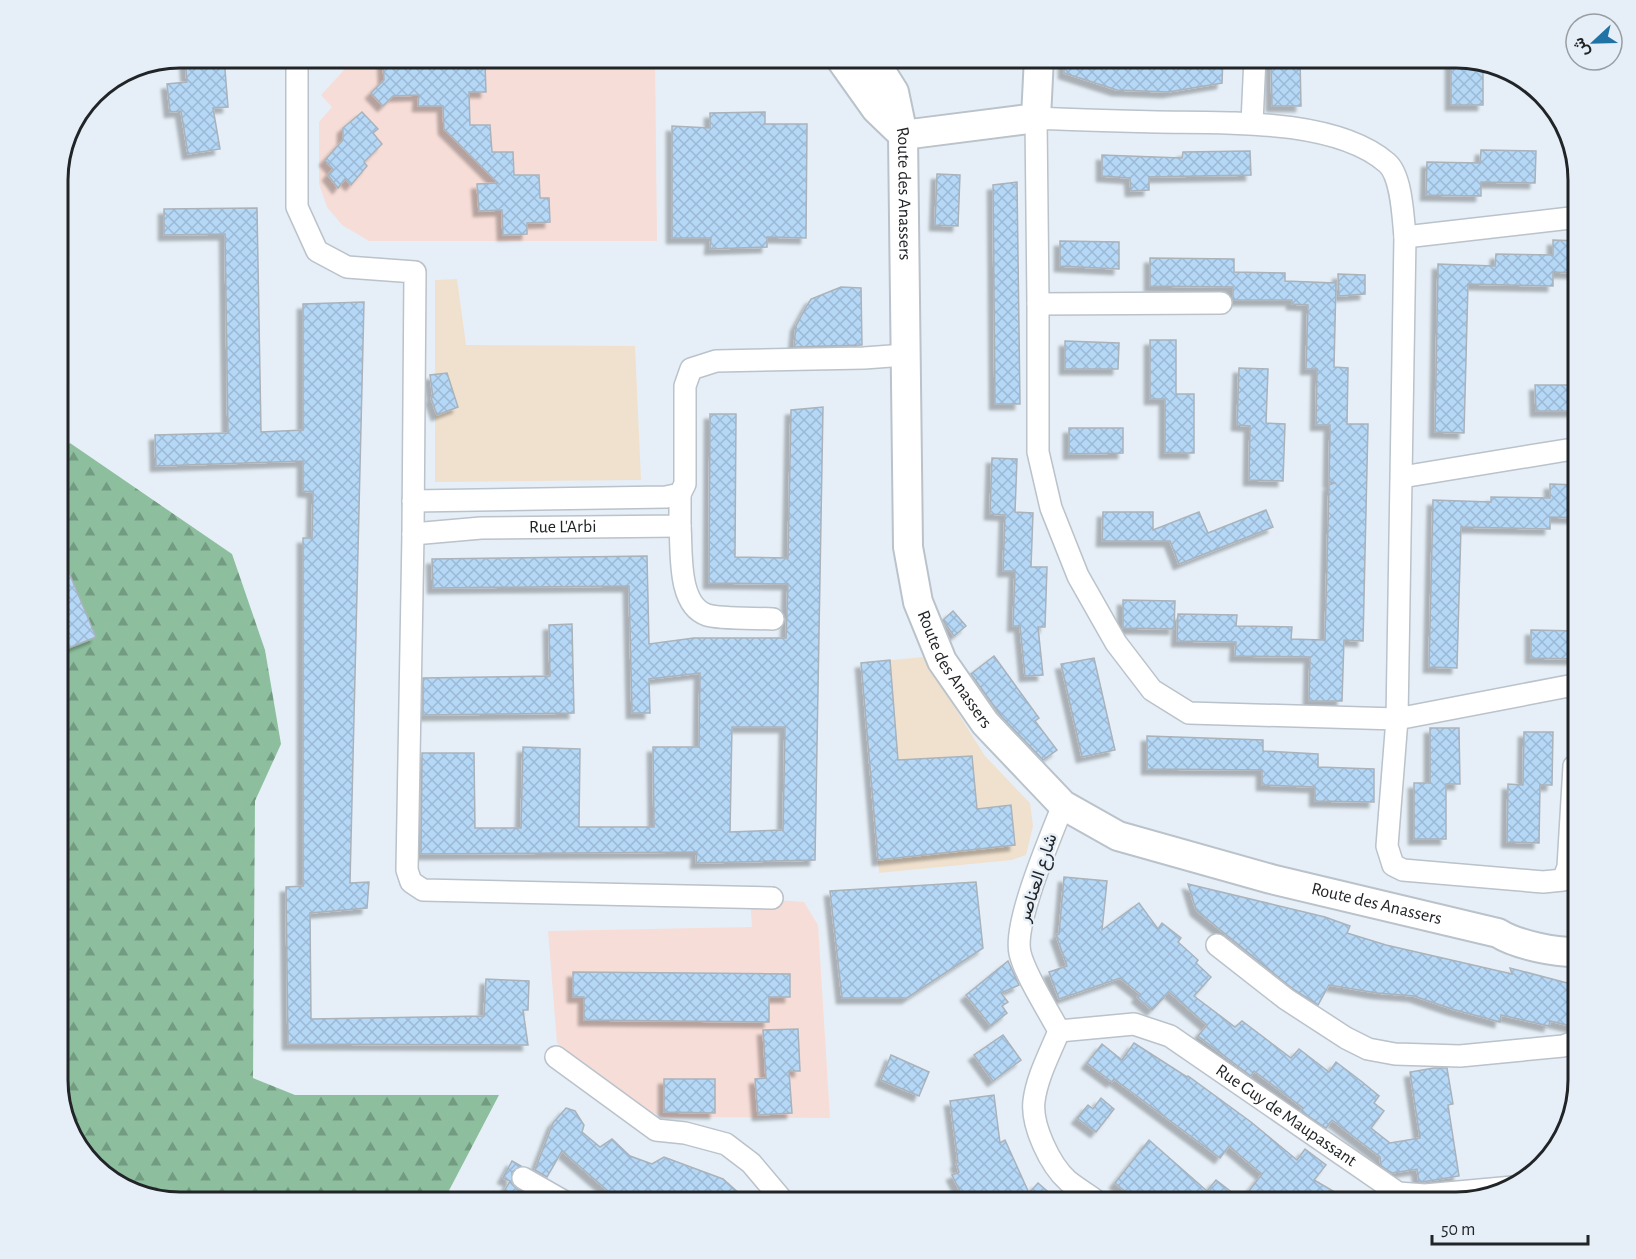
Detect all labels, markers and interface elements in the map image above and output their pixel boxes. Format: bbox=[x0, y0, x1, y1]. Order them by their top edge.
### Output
north arrow bbox=[1564, 12, 1624, 72]
text: ش bbox=[1570, 35, 1593, 59]
street label: Route des Anassers bbox=[893, 125, 914, 261]
street label: Rue L'Arbi bbox=[529, 518, 597, 537]
street label: Route des Anassers bbox=[913, 608, 995, 732]
street label: شارع العناصر bbox=[1015, 832, 1063, 926]
street label: Route des Anassers bbox=[1309, 880, 1443, 928]
street label: Rue Guy de Maupassant bbox=[1212, 1061, 1360, 1171]
scale bar bbox=[1432, 1208, 1588, 1246]
text: 50 m bbox=[1441, 1221, 1475, 1239]

